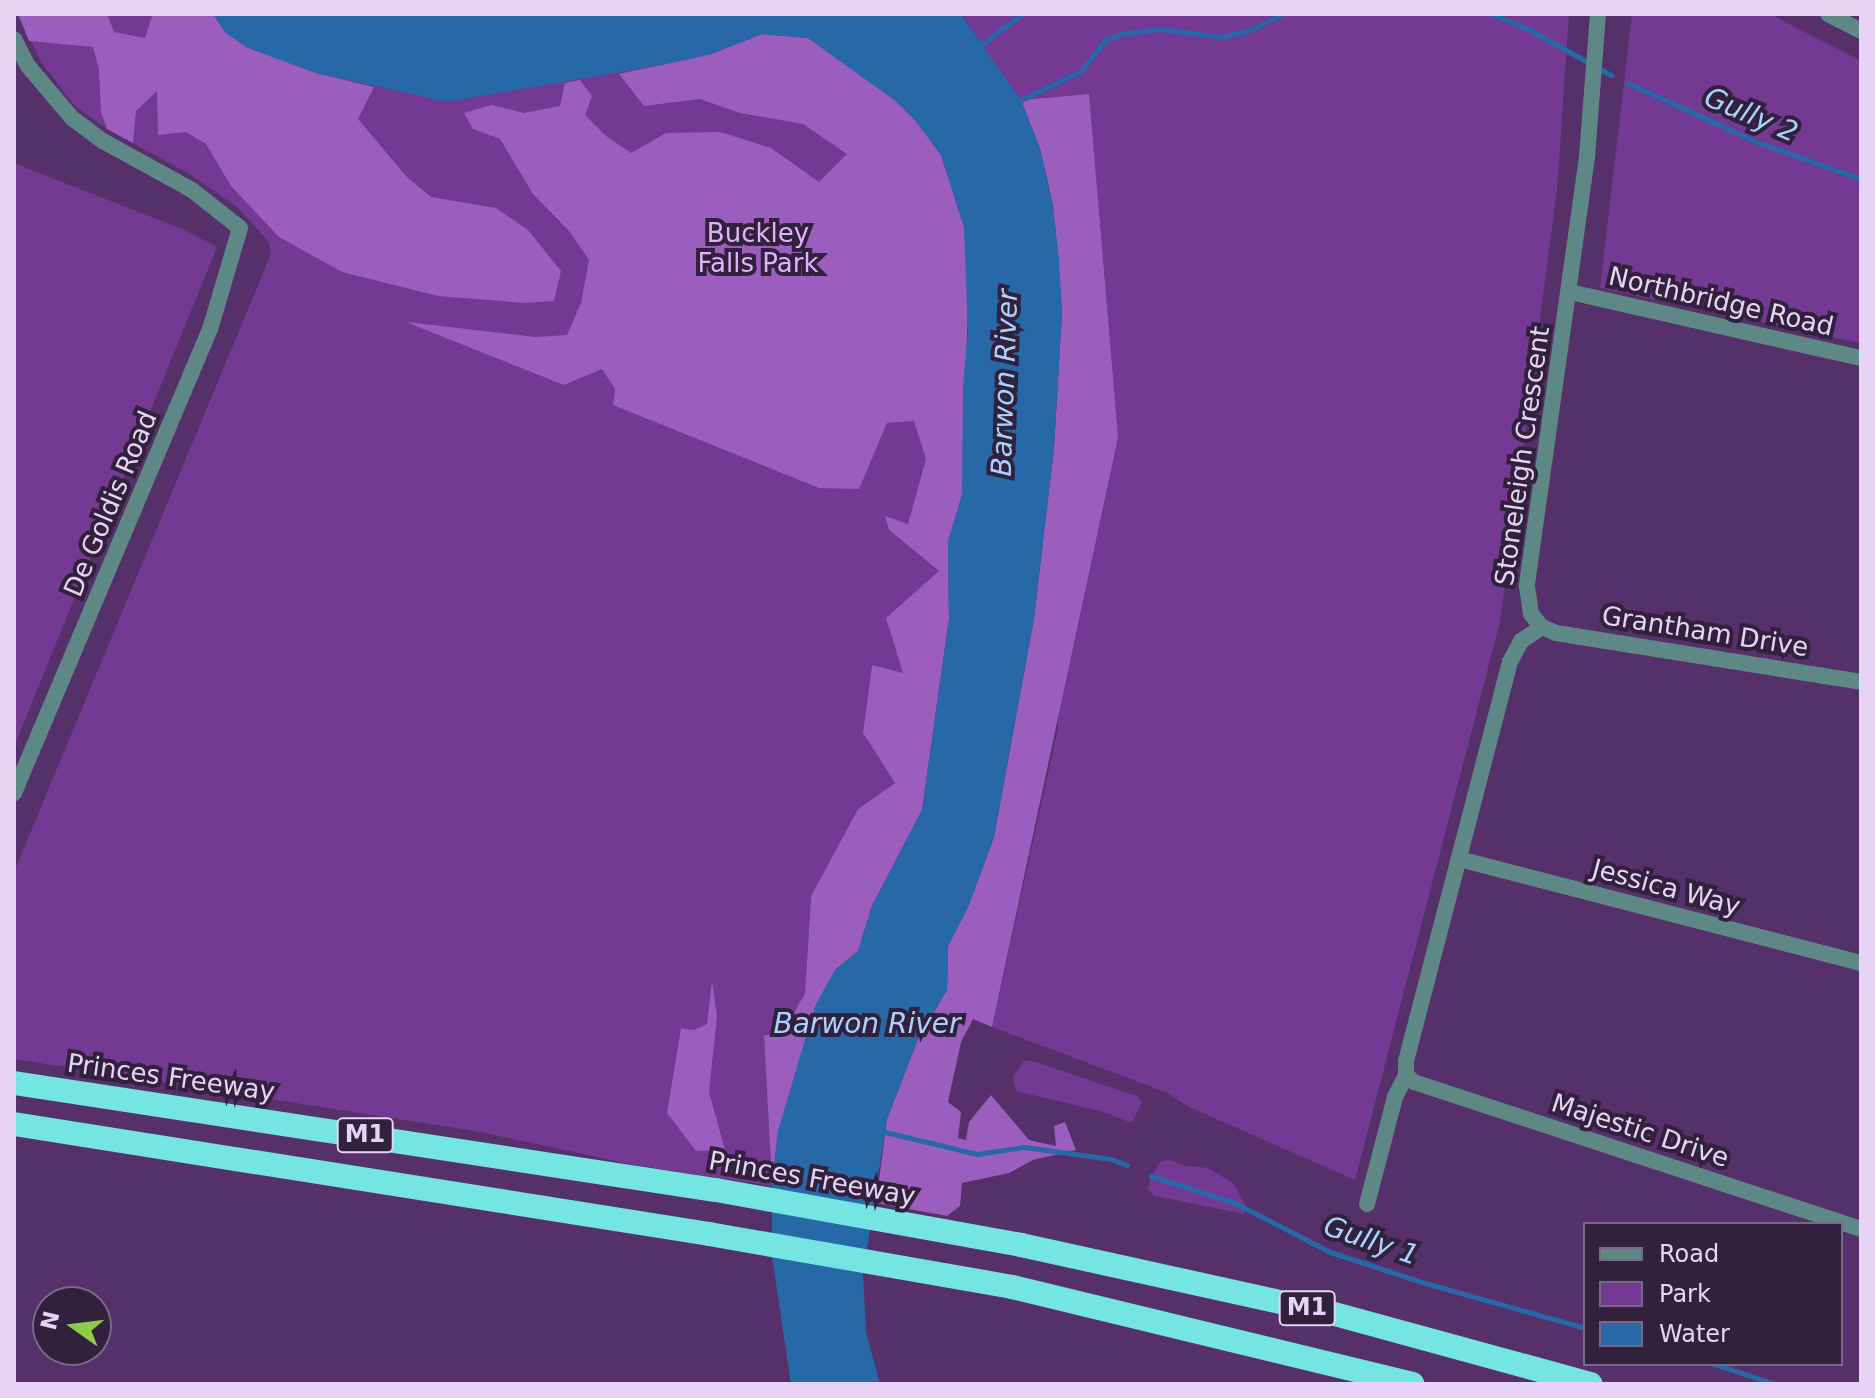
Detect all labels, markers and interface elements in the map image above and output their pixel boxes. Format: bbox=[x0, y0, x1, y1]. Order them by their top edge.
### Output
water label: Gully 2 bbox=[1699, 80, 1803, 150]
park label: Buckley Falls Park bbox=[698, 218, 818, 280]
street label: Northbridge Road bbox=[1606, 261, 1836, 343]
water label: Barwon River bbox=[985, 289, 1025, 477]
street label: Stoneleigh Crescent bbox=[1489, 324, 1557, 588]
street label: De Goldis Road bbox=[58, 407, 164, 601]
street label: Grantham Drive bbox=[1599, 600, 1811, 664]
street label: Jessica Way bbox=[1589, 853, 1743, 923]
water label: Barwon River bbox=[773, 1007, 961, 1041]
street label: Princes Freeway bbox=[65, 1048, 277, 1108]
street label: Majestic Drive bbox=[1547, 1088, 1733, 1174]
road number: M1 bbox=[335, 1115, 395, 1155]
street label: Princes Freeway bbox=[706, 1145, 918, 1213]
water label: Gully 1 bbox=[1319, 1209, 1423, 1273]
legend bbox=[1583, 1222, 1843, 1366]
text: Road bbox=[1659, 1240, 1719, 1268]
text: Park bbox=[1659, 1280, 1711, 1308]
north arrow bbox=[32, 1286, 112, 1366]
road number: M1 bbox=[1277, 1288, 1337, 1328]
text: N bbox=[36, 1309, 65, 1333]
text: Water bbox=[1659, 1320, 1730, 1348]

